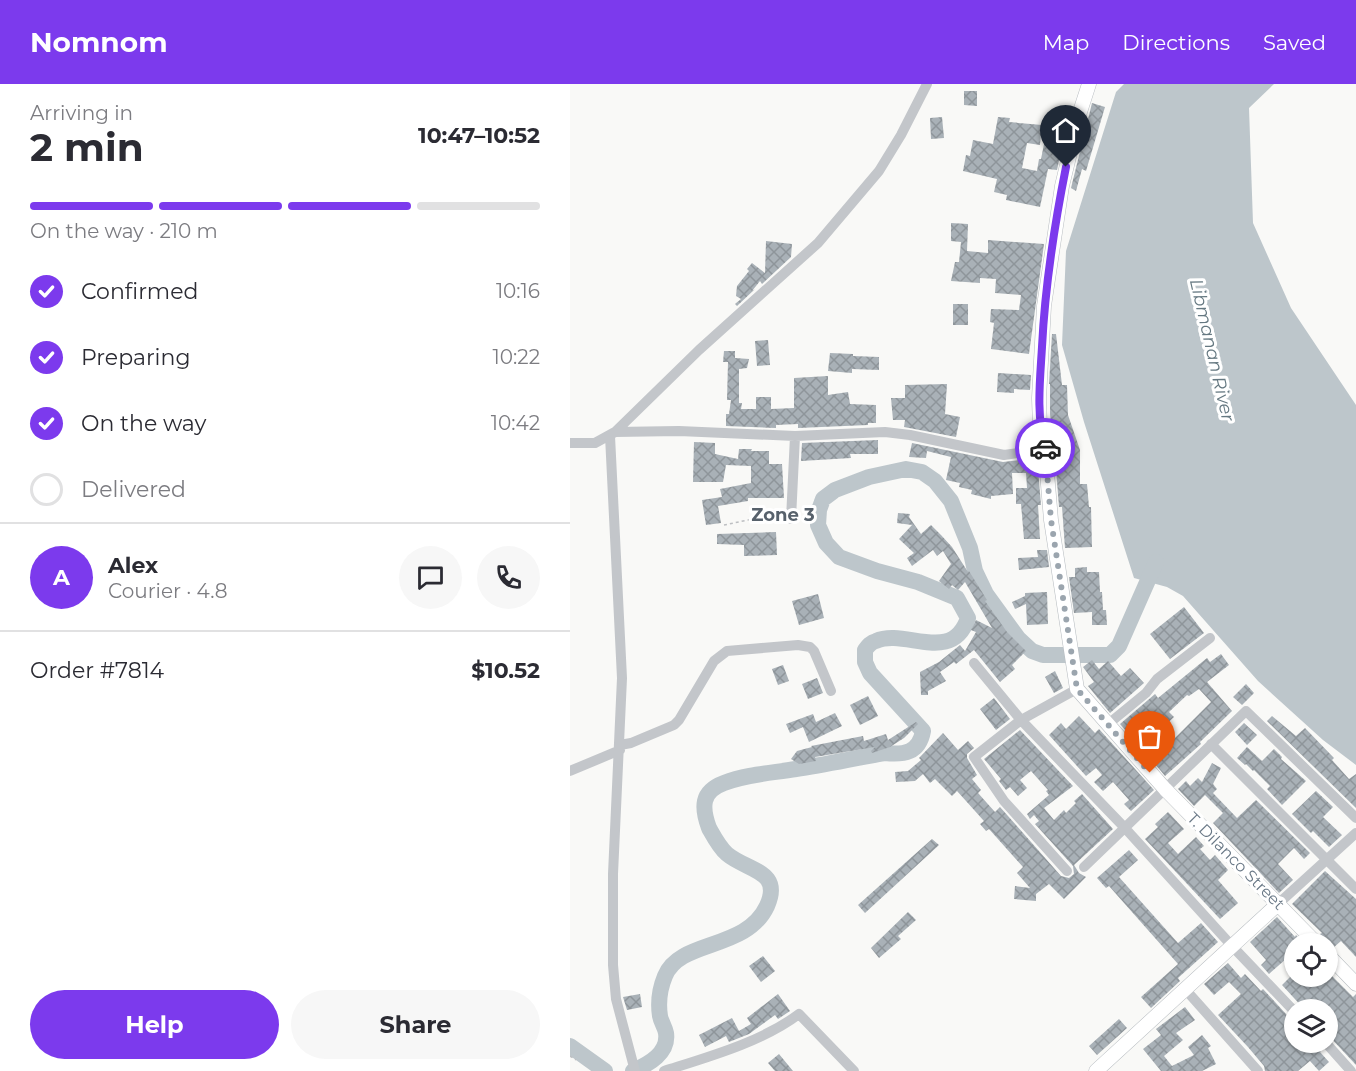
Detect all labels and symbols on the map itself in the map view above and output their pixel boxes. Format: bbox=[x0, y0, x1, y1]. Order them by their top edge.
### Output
pin bbox=[1040, 105, 1091, 167]
water label: Libmanan River bbox=[1185, 277, 1239, 424]
courier bbox=[1015, 418, 1075, 478]
district label: Zone 3 bbox=[751, 504, 815, 526]
pin bbox=[1124, 711, 1175, 773]
street label: T. Dilanco Street bbox=[1183, 808, 1289, 914]

